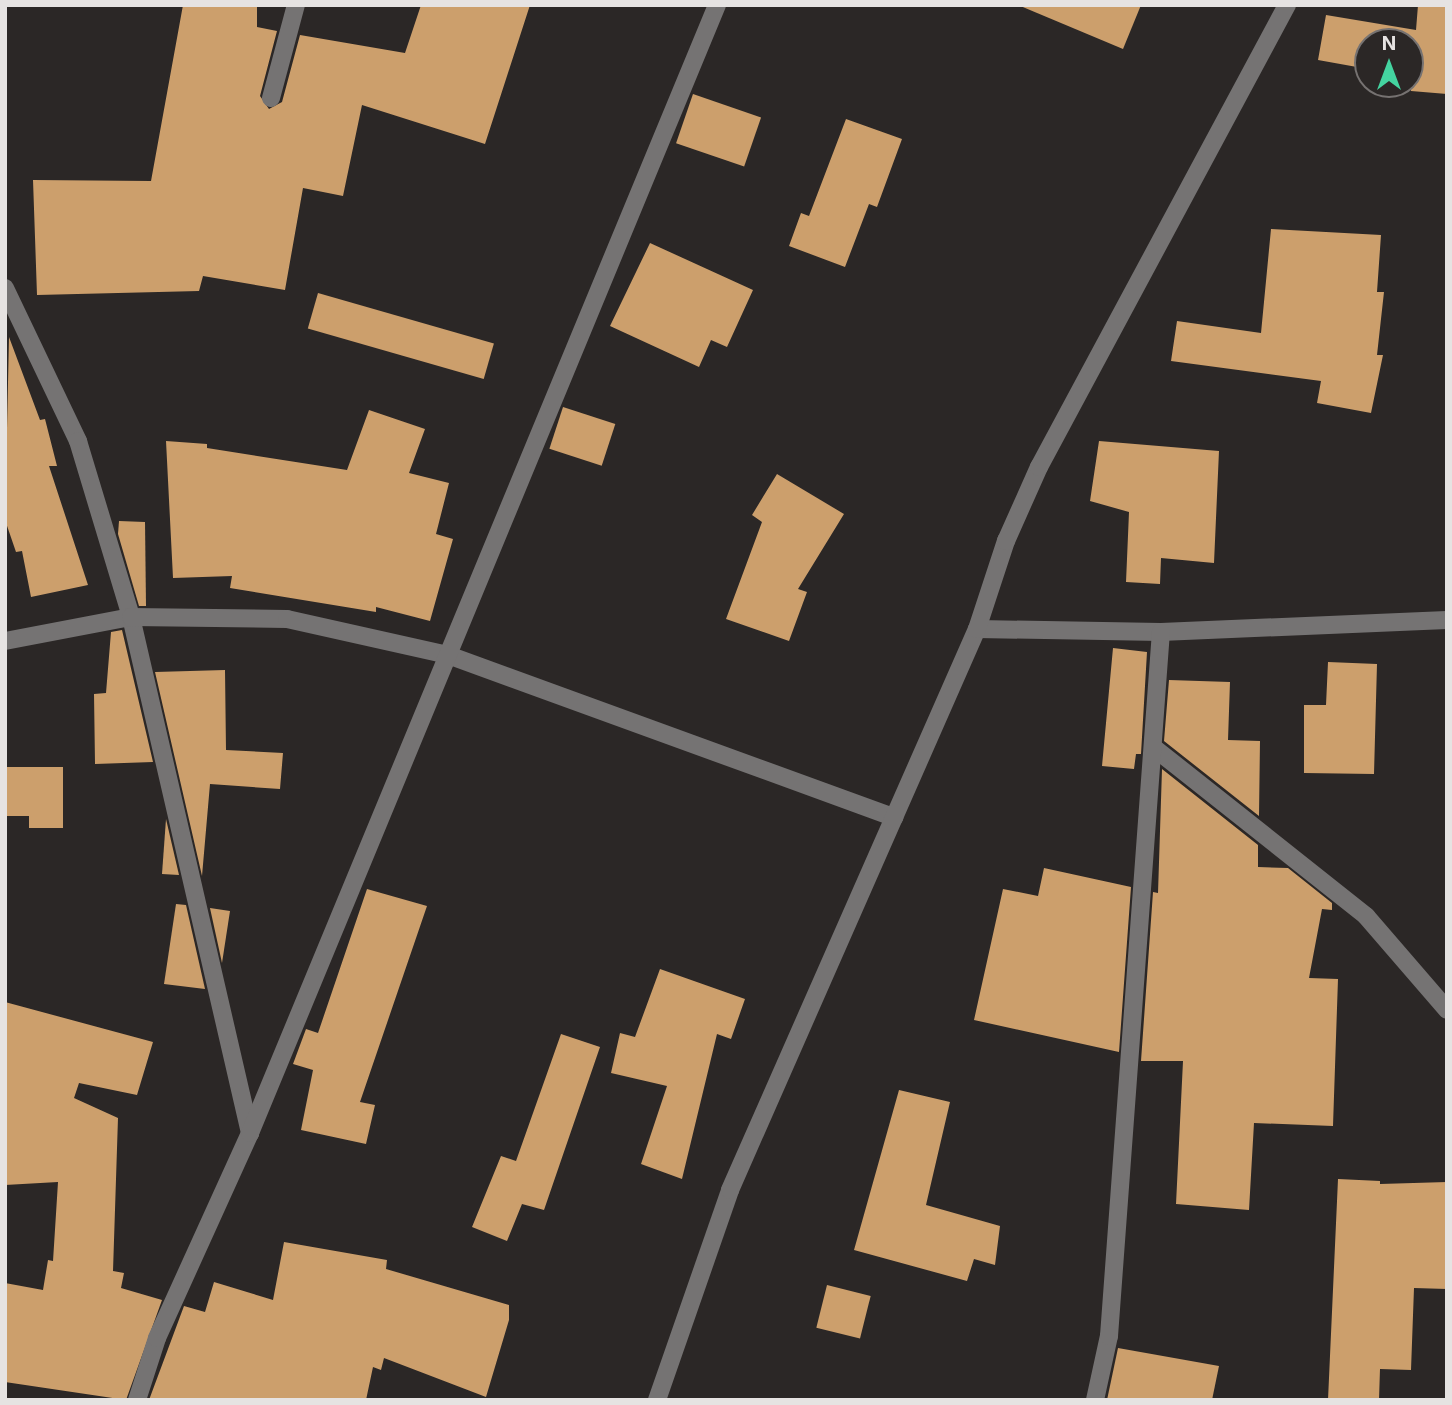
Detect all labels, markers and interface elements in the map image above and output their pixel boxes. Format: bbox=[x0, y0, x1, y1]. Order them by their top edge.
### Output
north arrow bbox=[1354, 28, 1424, 98]
text: N bbox=[1382, 32, 1396, 55]

